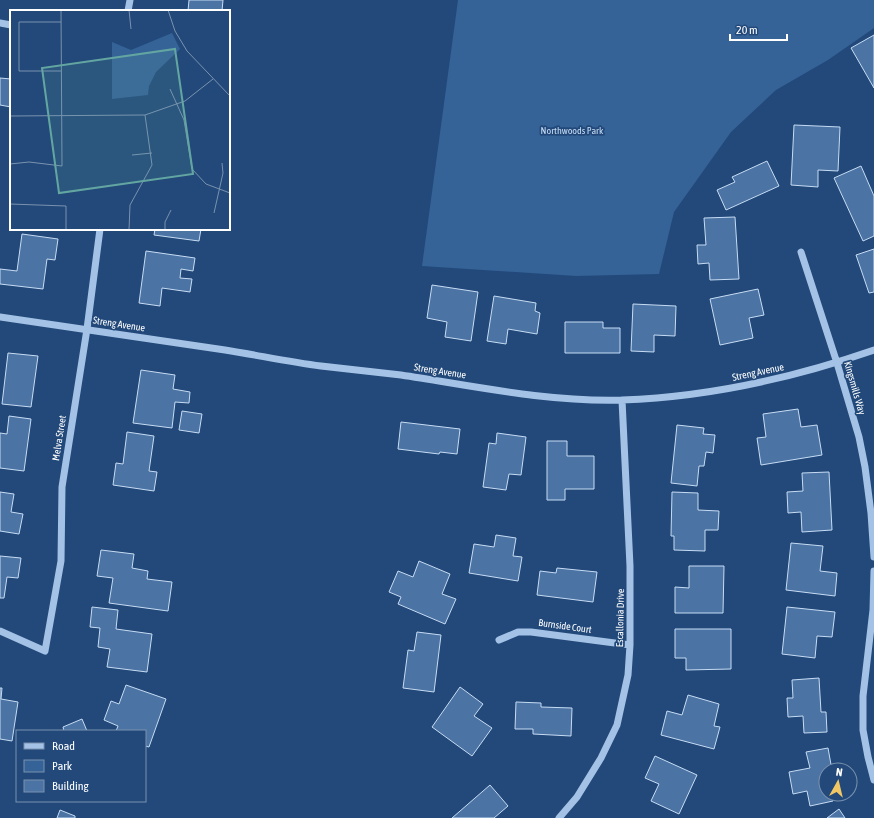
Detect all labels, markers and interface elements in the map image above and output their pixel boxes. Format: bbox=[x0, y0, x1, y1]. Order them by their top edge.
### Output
inset map bbox=[10, 10, 230, 230]
scale bar bbox=[730, 16, 787, 42]
text: 20 m bbox=[736, 23, 758, 37]
park label: Northwoods Park bbox=[541, 125, 604, 136]
street label: Streng Avenue bbox=[92, 314, 146, 334]
street label: Kingsmills Way bbox=[842, 360, 868, 416]
street label: Streng Avenue bbox=[413, 361, 467, 381]
street label: Streng Avenue bbox=[731, 361, 785, 383]
street label: Melva Street bbox=[50, 414, 68, 461]
street label: Escallonia Drive bbox=[614, 588, 626, 647]
street label: Burnside Court bbox=[538, 617, 592, 635]
legend bbox=[16, 730, 146, 802]
text: Road bbox=[52, 739, 75, 753]
text: Park bbox=[52, 759, 73, 773]
north arrow bbox=[818, 762, 858, 802]
text: N bbox=[835, 766, 843, 778]
text: Building bbox=[52, 779, 90, 793]

